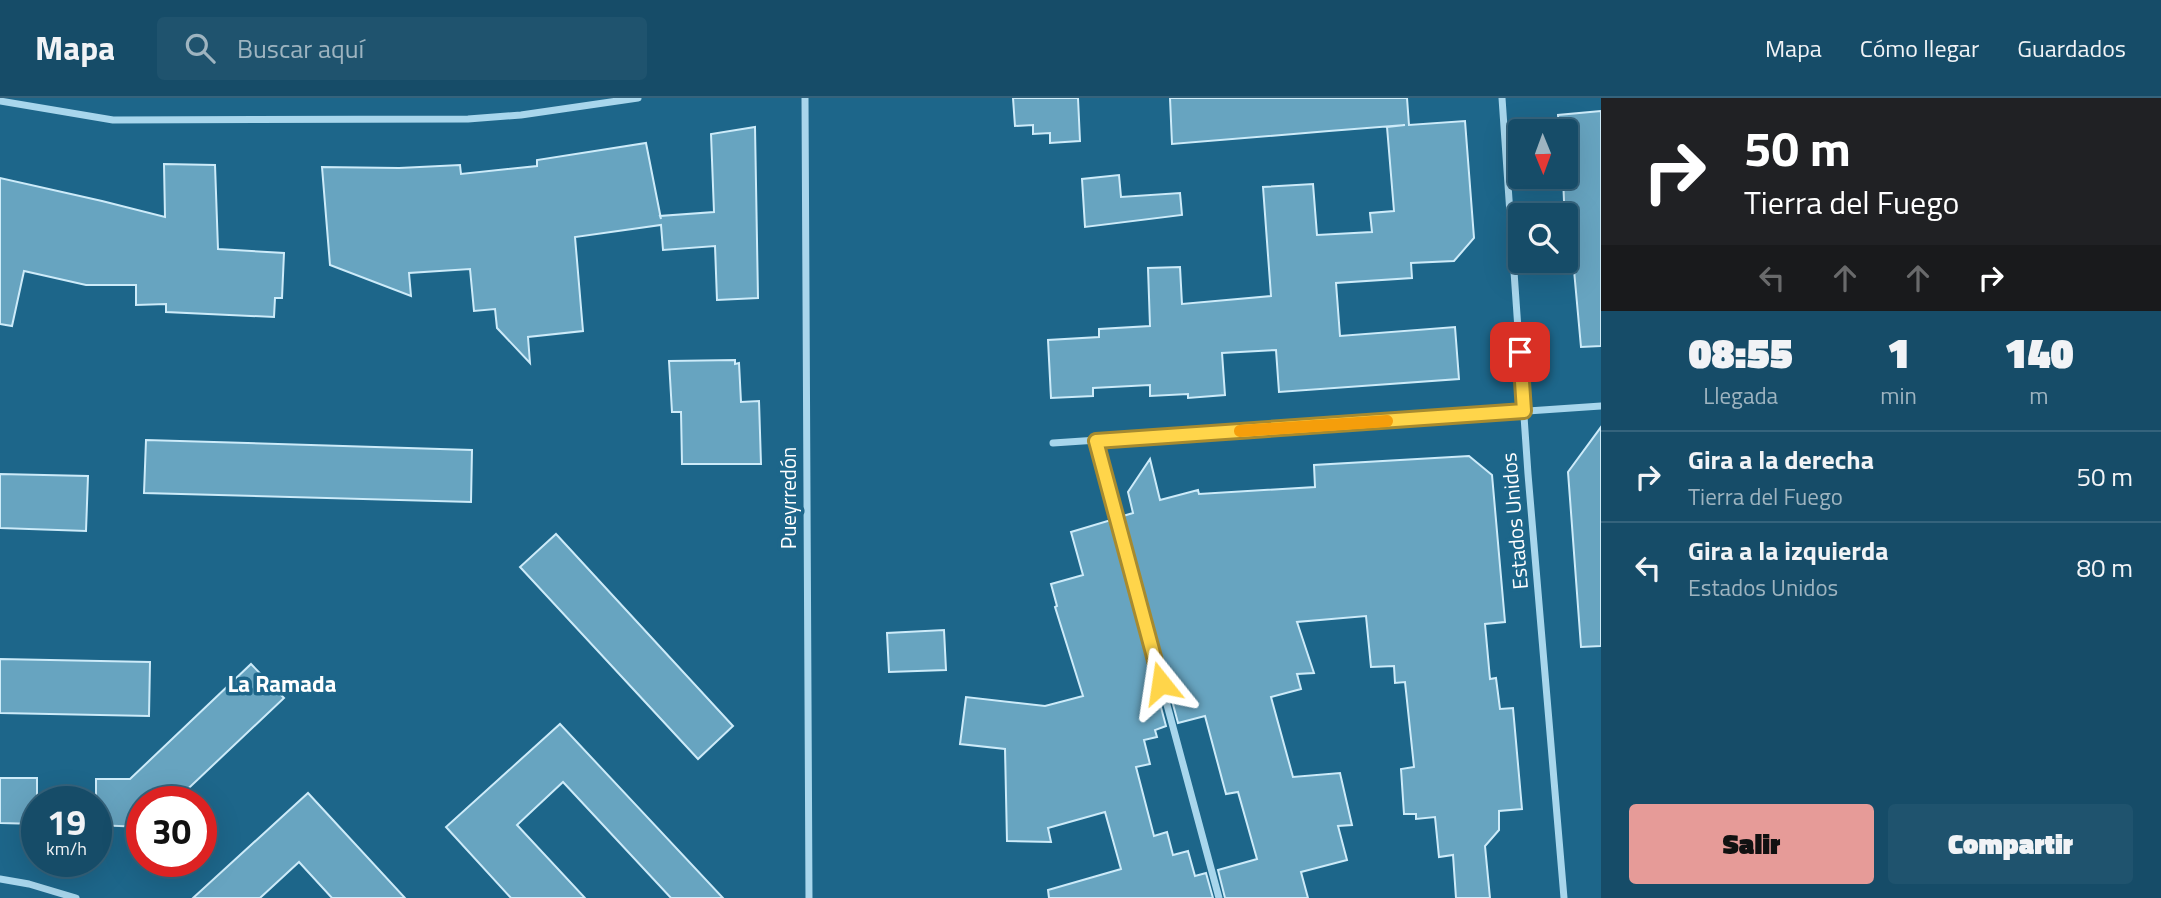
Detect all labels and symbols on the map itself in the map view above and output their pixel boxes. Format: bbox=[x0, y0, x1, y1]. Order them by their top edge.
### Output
north arrow bbox=[1508, 119, 1578, 189]
pin bbox=[1490, 322, 1550, 382]
street label: Pueyrredón bbox=[772, 447, 804, 549]
street label: Estados Unidos bbox=[1492, 451, 1536, 591]
position arrow bbox=[1124, 646, 1198, 720]
district label: La Ramada bbox=[228, 666, 337, 701]
speed limit sign: 30 bbox=[126, 786, 217, 877]

